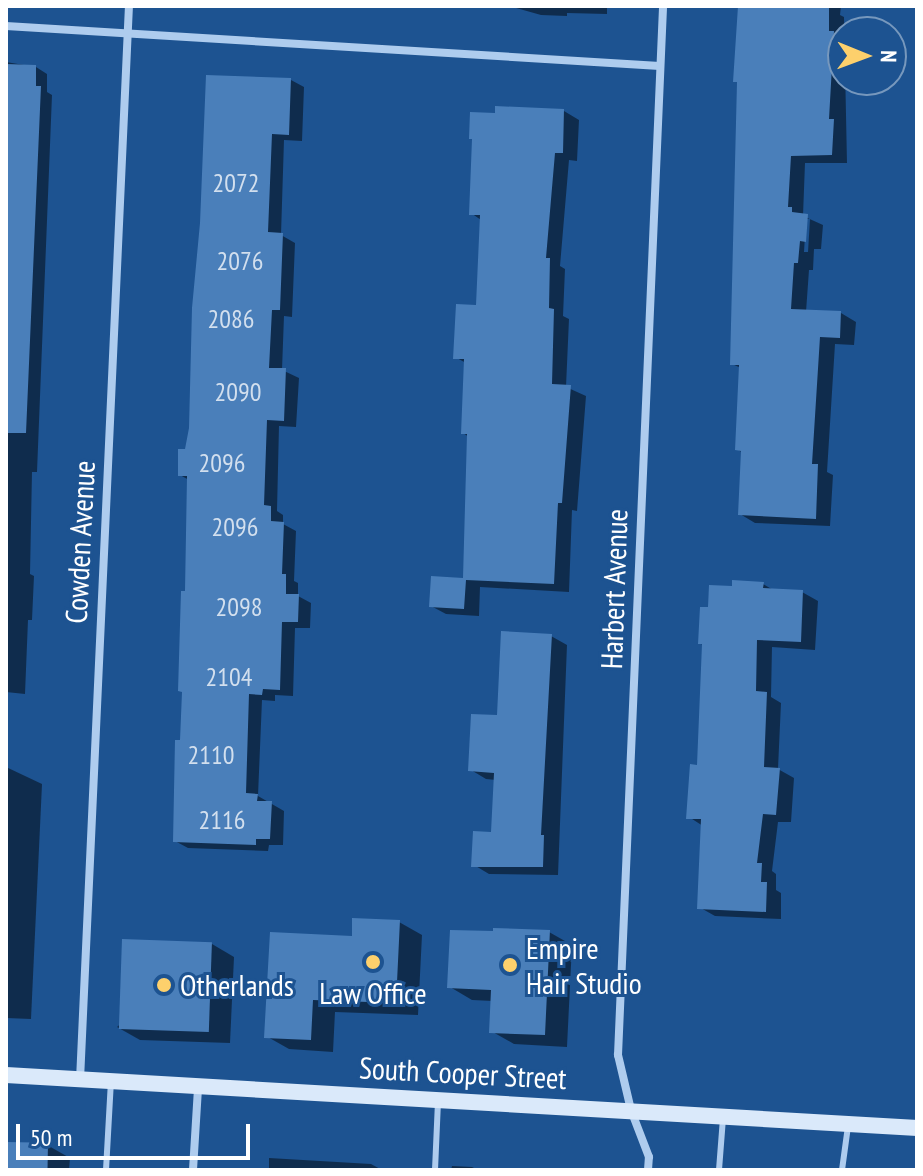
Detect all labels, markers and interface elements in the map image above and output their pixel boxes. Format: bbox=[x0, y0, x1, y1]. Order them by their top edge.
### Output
north arrow bbox=[827, 16, 907, 96]
text: N bbox=[875, 50, 903, 63]
house number: 2072 bbox=[213, 167, 259, 199]
house number: 2076 bbox=[217, 245, 263, 277]
house number: 2086 bbox=[208, 303, 254, 335]
house number: 2090 bbox=[215, 376, 261, 408]
house number: 2096 bbox=[199, 447, 245, 479]
street label: Cowden Avenue bbox=[58, 459, 102, 625]
street label: Harbert Avenue bbox=[593, 508, 635, 670]
house number: 2096 bbox=[212, 511, 258, 543]
house number: 2098 bbox=[216, 591, 262, 623]
house number: 2104 bbox=[206, 661, 252, 693]
house number: 2110 bbox=[188, 739, 234, 771]
house number: 2116 bbox=[199, 804, 245, 836]
place label: Empire Hair Studio bbox=[526, 930, 642, 1000]
marker: Law Office bbox=[364, 953, 382, 971]
marker: Empire Hair Studio bbox=[501, 956, 519, 974]
place label: Otherlands bbox=[180, 967, 294, 1003]
place label: Law Office bbox=[319, 975, 427, 1011]
marker: Otherlands bbox=[155, 976, 173, 994]
street label: South Cooper Street bbox=[358, 1050, 568, 1096]
scale bar bbox=[20, 1108, 254, 1158]
text: 50 m bbox=[30, 1122, 72, 1153]

